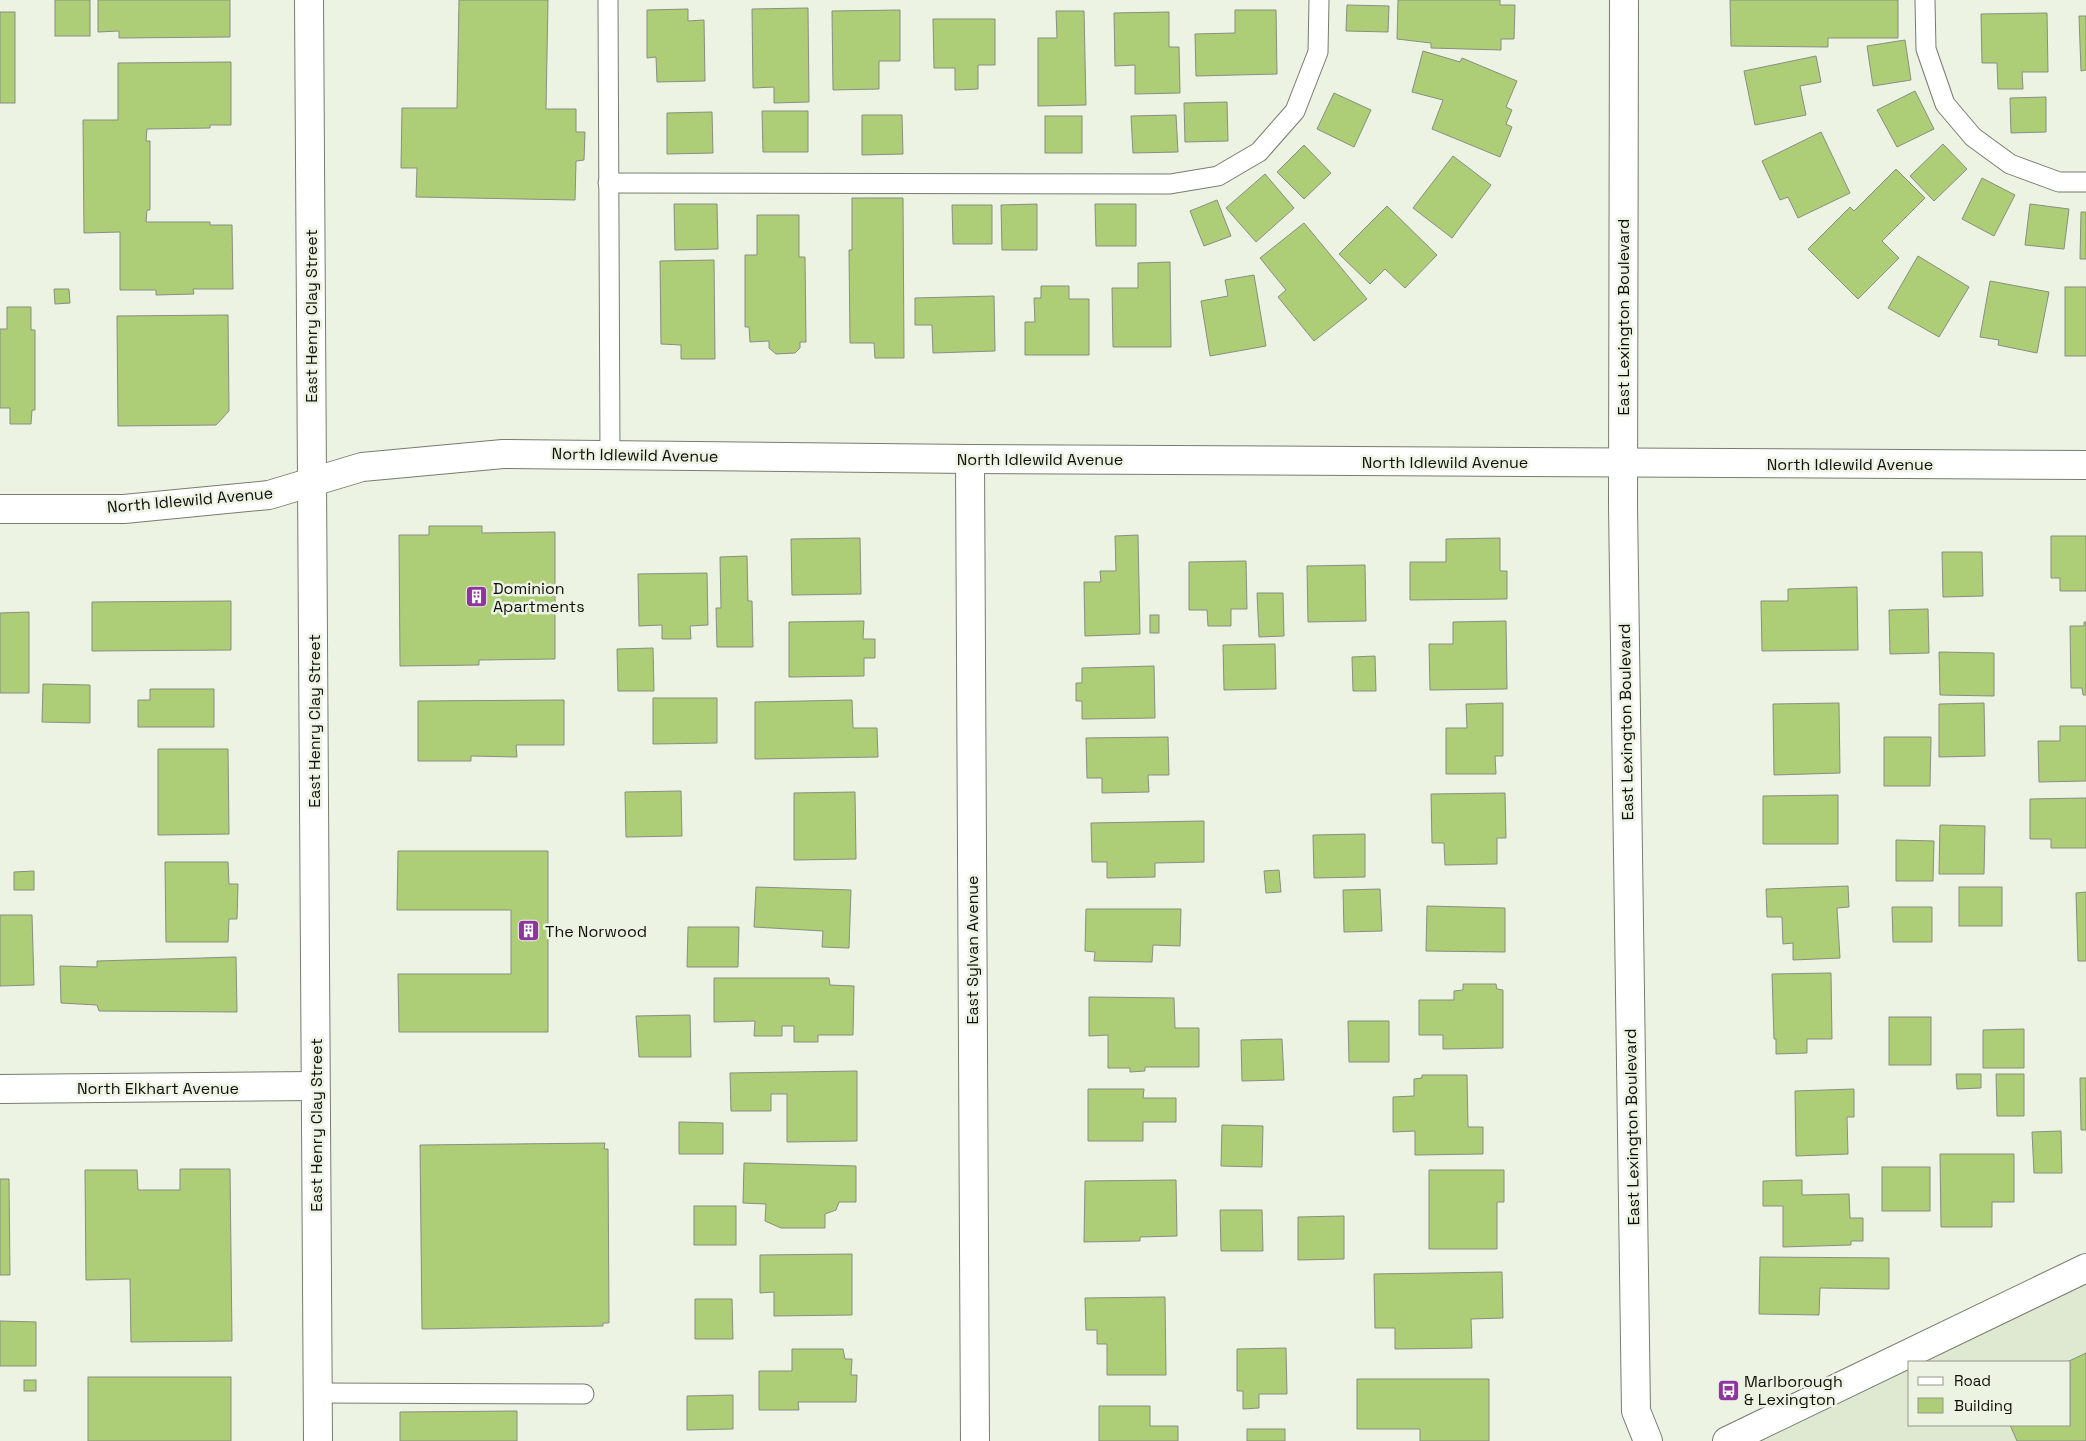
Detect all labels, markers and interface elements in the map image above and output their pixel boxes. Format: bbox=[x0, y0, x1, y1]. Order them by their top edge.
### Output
street label: East Lexington Boulevard bbox=[1613, 219, 1634, 415]
street label: East Henry Clay Street bbox=[301, 229, 322, 403]
street label: North Idlewild Avenue bbox=[552, 443, 718, 467]
street label: North Idlewild Avenue bbox=[957, 449, 1123, 470]
street label: North Idlewild Avenue bbox=[1362, 452, 1528, 473]
street label: North Idlewild Avenue bbox=[1767, 454, 1933, 475]
street label: North Idlewild Avenue bbox=[106, 482, 274, 518]
place label: Dominion Apartments bbox=[493, 578, 585, 617]
building icon: Dominion Apartments bbox=[465, 585, 489, 609]
street label: East Lexington Boulevard bbox=[1614, 623, 1638, 821]
street label: East Henry Clay Street bbox=[304, 634, 325, 808]
street label: East Sylvan Avenue bbox=[962, 875, 983, 1025]
building icon: The Norwood bbox=[517, 919, 541, 943]
place label: The Norwood bbox=[545, 921, 647, 942]
street label: East Lexington Boulevard bbox=[1620, 1028, 1644, 1226]
street label: East Henry Clay Street bbox=[306, 1038, 327, 1212]
street label: North Elkhart Avenue bbox=[77, 1078, 239, 1099]
legend bbox=[1908, 1361, 2071, 1426]
place label: Marlborough & Lexington bbox=[1744, 1371, 1843, 1410]
text: Road bbox=[1954, 1371, 1991, 1390]
bus stop icon: Marlborough & Lexington bbox=[1716, 1378, 1740, 1402]
text: Building bbox=[1954, 1396, 2013, 1415]

